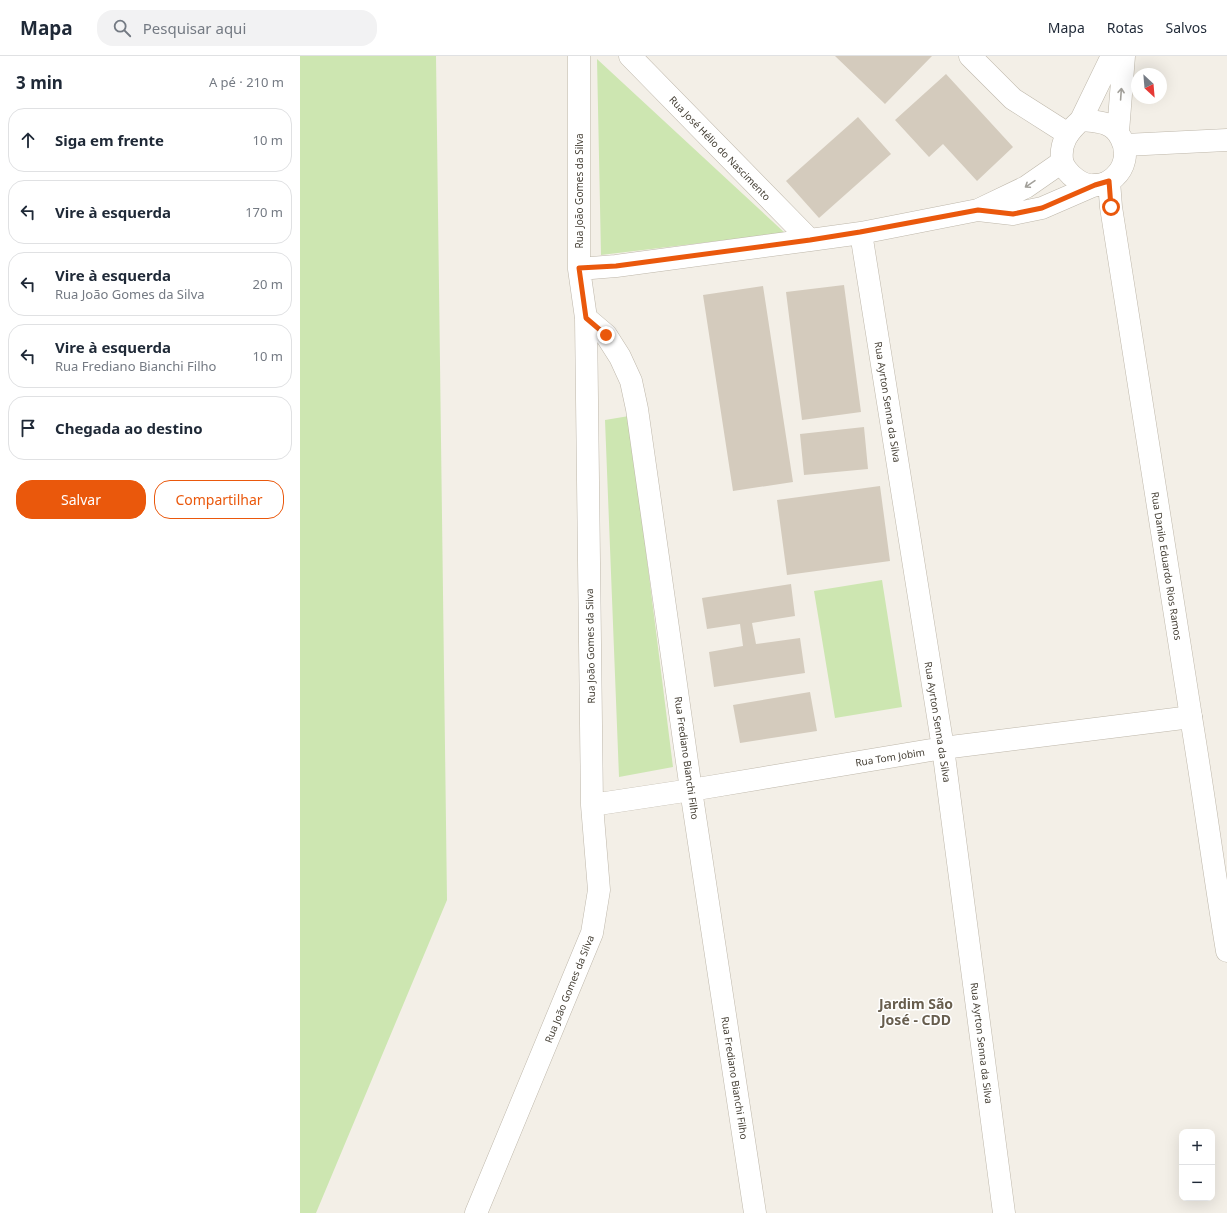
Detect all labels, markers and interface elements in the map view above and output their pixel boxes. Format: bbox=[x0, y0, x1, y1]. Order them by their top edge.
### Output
search box bbox=[97, 10, 377, 46]
text: Mapa bbox=[20, 15, 73, 41]
icon: search bbox=[111, 17, 133, 39]
text: Pesquisar aqui bbox=[143, 18, 246, 38]
text: Mapa bbox=[1048, 18, 1085, 37]
text: Rotas bbox=[1107, 18, 1144, 37]
text: Salvos bbox=[1166, 18, 1207, 37]
north arrow bbox=[1131, 68, 1167, 104]
text: 3 min bbox=[16, 71, 63, 94]
text: A pé · 210 m bbox=[209, 73, 284, 91]
one-way arrow bbox=[1117, 88, 1124, 101]
street label: Rua José Hélio do Nascimento bbox=[666, 93, 774, 203]
icon: ahead bbox=[17, 129, 39, 151]
text: Siga em frente bbox=[55, 130, 164, 150]
text: 10 m bbox=[253, 131, 283, 149]
street label: Rua João Gomes da Silva bbox=[572, 133, 586, 249]
one-way arrow bbox=[1025, 180, 1036, 188]
route start bbox=[1102, 198, 1120, 216]
icon: left bbox=[17, 201, 39, 223]
text: Vire à esquerda bbox=[55, 202, 171, 222]
text: 170 m bbox=[245, 203, 283, 221]
text: Vire à esquerda bbox=[55, 265, 171, 285]
icon: left bbox=[17, 273, 39, 295]
text: 20 m bbox=[253, 275, 283, 293]
text: Rua João Gomes da Silva bbox=[55, 285, 205, 303]
route end bbox=[597, 326, 615, 344]
text: Vire à esquerda bbox=[55, 337, 171, 357]
street label: Rua Ayrton Senna da Silva bbox=[872, 341, 904, 463]
icon: left bbox=[17, 345, 39, 367]
text: 10 m bbox=[253, 347, 283, 365]
text: Rua Frediano Bianchi Filho bbox=[55, 357, 216, 375]
icon: arrive bbox=[17, 417, 39, 439]
text: Chegada ao destino bbox=[55, 418, 203, 438]
button: Salvar bbox=[16, 480, 146, 519]
button: Compartilhar bbox=[154, 480, 284, 519]
street label: Rua Danilo Eduardo Rios Ramos bbox=[1148, 491, 1186, 641]
street label: Rua João Gomes da Silva bbox=[582, 588, 598, 704]
street label: Rua Ayrton Senna da Silva bbox=[922, 661, 954, 783]
street label: Rua Frediano Bianchi Filho bbox=[671, 696, 703, 820]
street label: Rua Tom Jobim bbox=[854, 745, 926, 769]
street label: Rua João Gomes da Silva bbox=[541, 933, 597, 1045]
street label: Rua Ayrton Senna da Silva bbox=[968, 982, 996, 1104]
district label: Jardim São José - CDD bbox=[877, 994, 953, 1029]
street label: Rua Frediano Bianchi Filho bbox=[718, 1016, 752, 1140]
map controls bbox=[1179, 1129, 1215, 1201]
button: + bbox=[1179, 1129, 1215, 1165]
button: − bbox=[1179, 1165, 1215, 1201]

